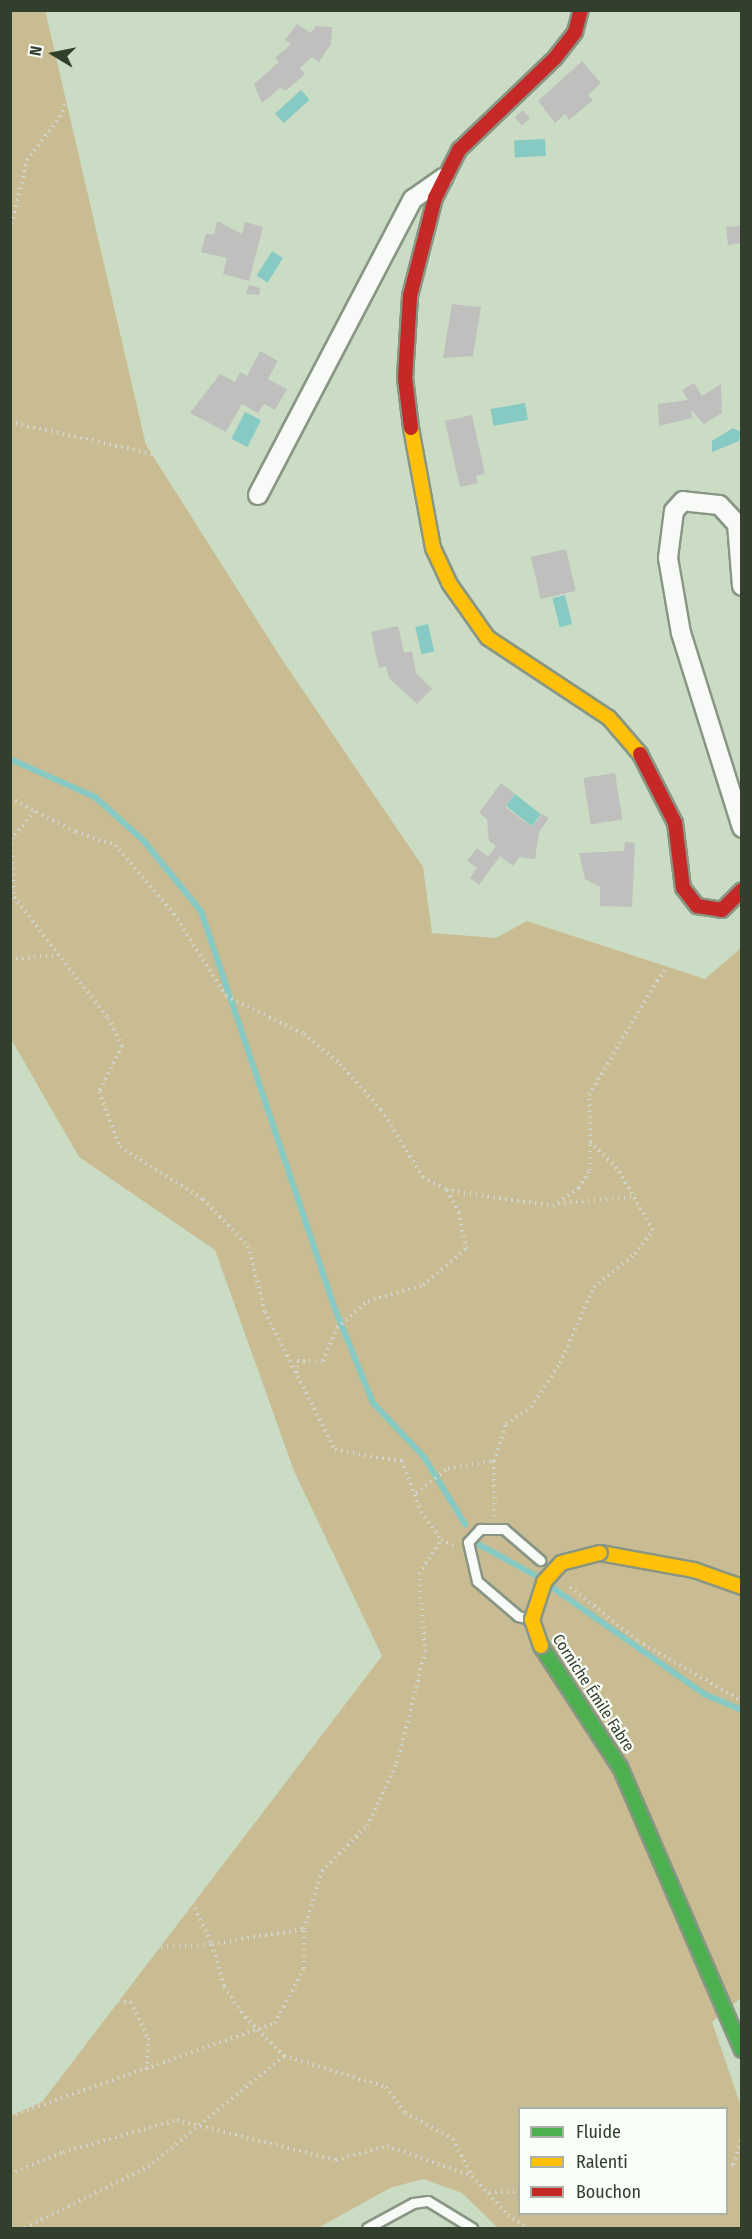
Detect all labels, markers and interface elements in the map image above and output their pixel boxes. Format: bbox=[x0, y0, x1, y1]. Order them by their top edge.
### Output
north arrow bbox=[24, 24, 84, 84]
text: N bbox=[26, 44, 46, 57]
street label: Corniche Émile Fabre bbox=[548, 1631, 638, 1755]
legend bbox=[518, 2107, 728, 2215]
text: Fluide bbox=[576, 2121, 621, 2143]
text: Ralenti bbox=[576, 2151, 628, 2173]
text: Bouchon bbox=[576, 2181, 641, 2203]

